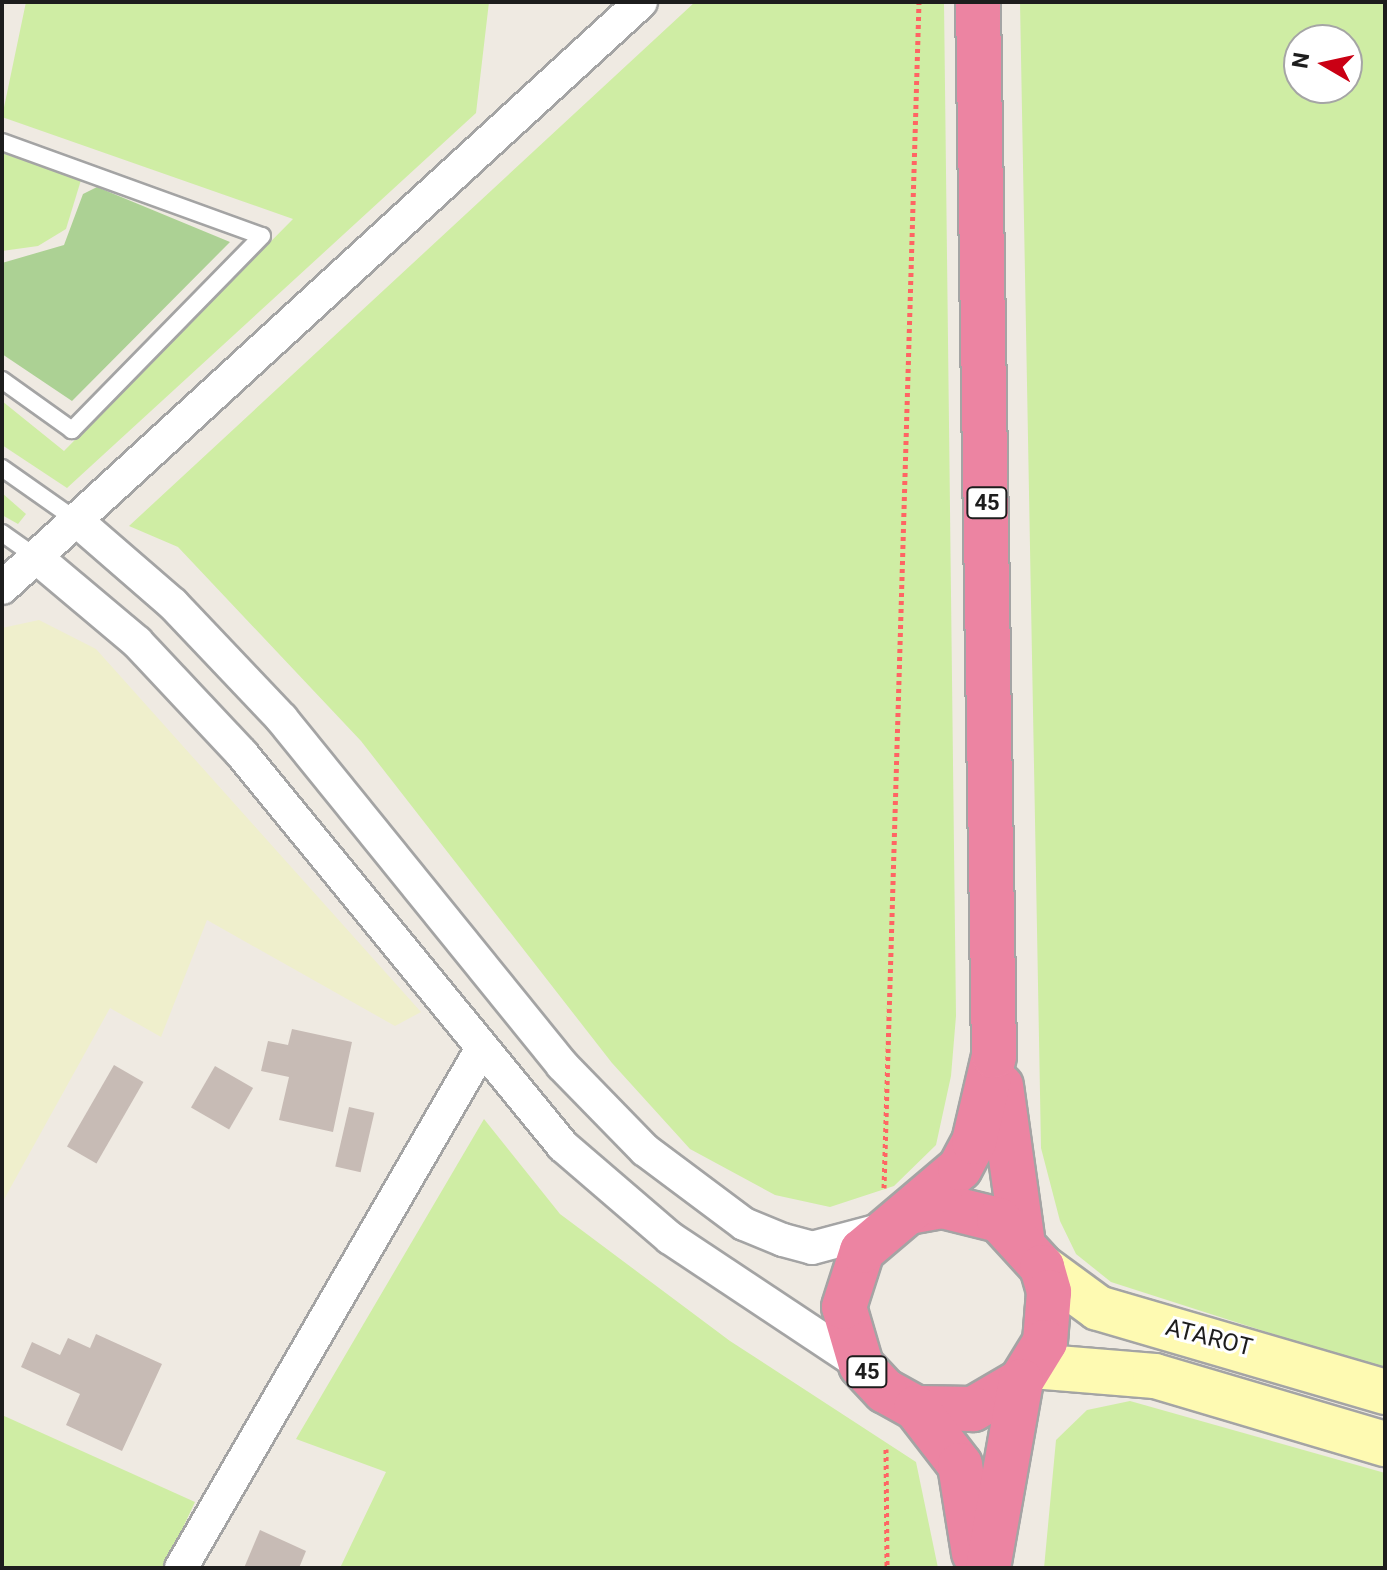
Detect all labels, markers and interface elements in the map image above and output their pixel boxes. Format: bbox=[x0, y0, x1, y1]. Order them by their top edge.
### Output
north arrow bbox=[1283, 24, 1363, 104]
text: N bbox=[1287, 51, 1314, 70]
road number: 45 bbox=[965, 485, 1009, 521]
street label: ATAROT bbox=[1163, 1313, 1255, 1363]
road number: 45 bbox=[845, 1354, 889, 1390]

